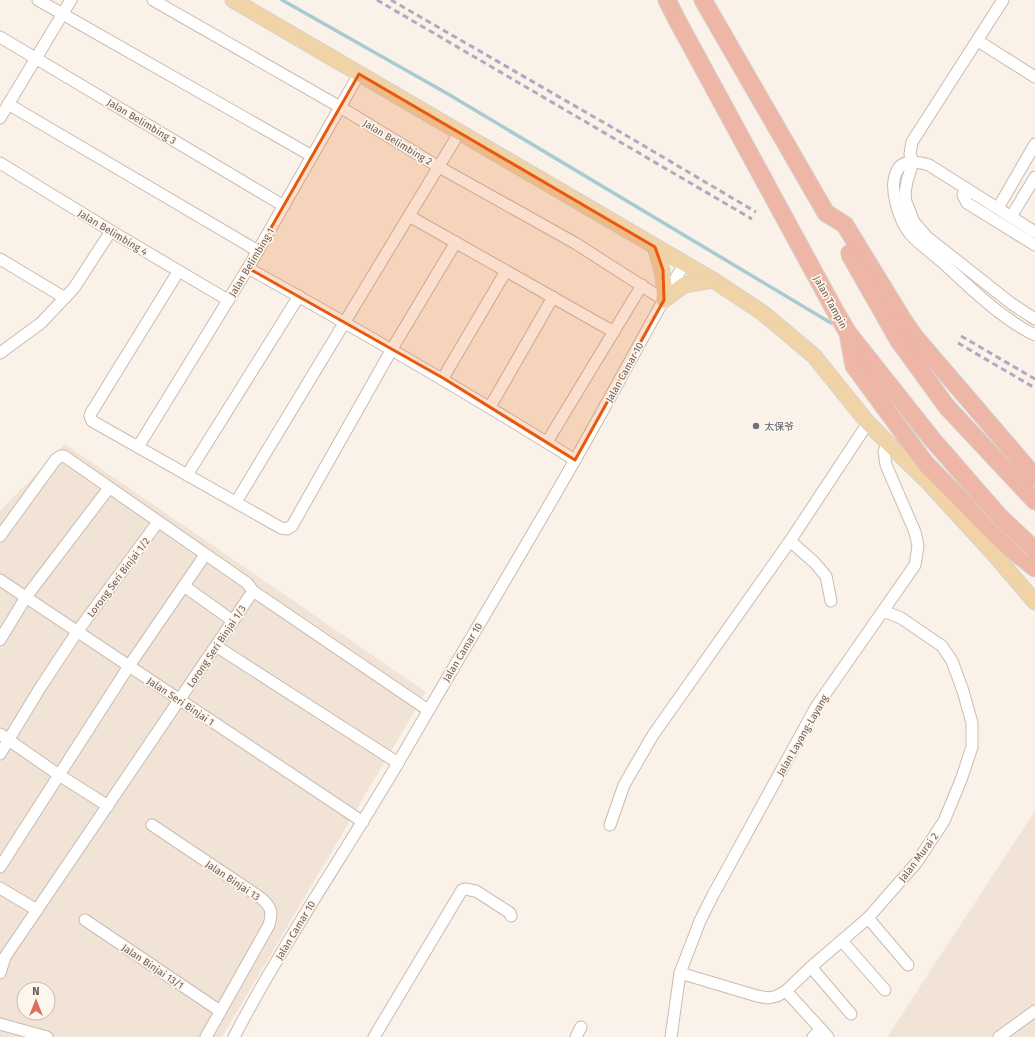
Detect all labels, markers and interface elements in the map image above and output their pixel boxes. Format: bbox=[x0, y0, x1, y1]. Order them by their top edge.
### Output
street label: Jalan Belimbing 3 bbox=[105, 96, 178, 147]
street label: Jalan Belimbing 2 bbox=[361, 117, 434, 168]
street label: Jalan Belimbing 4 bbox=[76, 207, 150, 259]
street label: Jalan Belimbing 1 bbox=[227, 226, 277, 299]
street label: Jalan Tampin bbox=[811, 274, 850, 331]
street label: Jalan Camar 10 bbox=[603, 340, 646, 405]
marker: 太保爷 bbox=[751, 421, 761, 431]
place label: 太保爷 bbox=[764, 421, 794, 433]
street label: Lorong Seri Binjai 1/2 bbox=[85, 535, 153, 620]
street label: Lorong Seri Binjai 1/3 bbox=[185, 603, 249, 690]
street label: Jalan Camar 10 bbox=[441, 621, 485, 684]
street label: Jalan Seri Binjai 1 bbox=[145, 675, 216, 729]
street label: Jalan Layang-Layang bbox=[775, 692, 831, 778]
street label: Jalan Murai 2 bbox=[896, 831, 941, 884]
street label: Jalan Binjai 13 bbox=[203, 858, 262, 903]
street label: Jalan Camar 10 bbox=[274, 899, 318, 962]
street label: Jalan Binjai 13/1 bbox=[119, 942, 186, 992]
north arrow bbox=[16, 981, 56, 1021]
text: N bbox=[32, 985, 40, 998]

